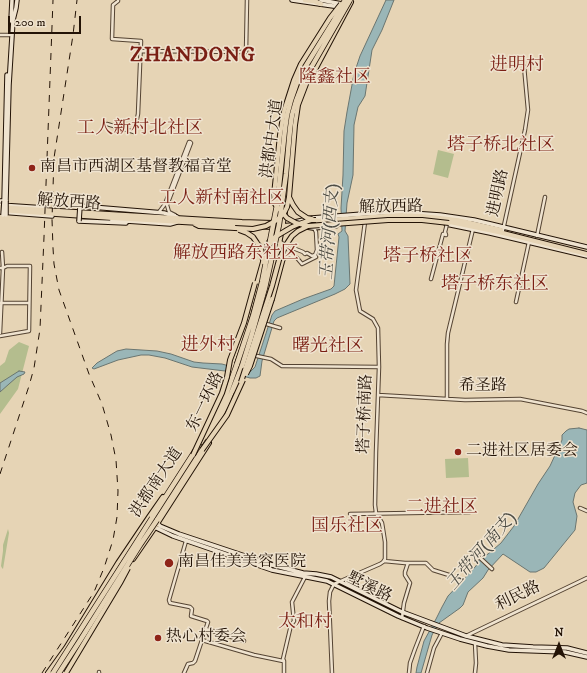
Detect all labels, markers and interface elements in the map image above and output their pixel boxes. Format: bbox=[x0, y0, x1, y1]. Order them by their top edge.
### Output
scale bar bbox=[10, 8, 83, 34]
text: 200 m bbox=[15, 15, 45, 30]
district label: ZHANDONG bbox=[130, 45, 256, 69]
district label: 进明村 bbox=[490, 55, 544, 77]
district label: 隆鑫社区 bbox=[299, 67, 371, 89]
street label: 洪都中大道 bbox=[258, 98, 288, 180]
district label: 工人新村北社区 bbox=[77, 118, 203, 140]
district label: 塔子桥北社区 bbox=[447, 135, 555, 157]
place label: 南昌市西湖区基督教福音堂 bbox=[40, 158, 232, 178]
marker: 南昌市西湖区基督教福音堂 bbox=[27, 163, 37, 173]
street label: 进明路 bbox=[485, 168, 513, 218]
water label: 玉带河(西支) bbox=[317, 183, 345, 281]
district label: 工人新村南社区 bbox=[159, 188, 285, 210]
street label: 解放西路 bbox=[36, 191, 102, 215]
street label: 解放西路 bbox=[359, 198, 423, 218]
district label: 解放西路东社区 bbox=[173, 243, 299, 265]
district label: 塔子桥社区 bbox=[383, 246, 473, 268]
district label: 塔子桥东社区 bbox=[441, 274, 549, 296]
district label: 进外村 bbox=[181, 335, 235, 357]
district label: 曙光社区 bbox=[292, 336, 364, 358]
street label: 东一环路 bbox=[183, 369, 229, 435]
street label: 塔子桥南路 bbox=[355, 374, 377, 454]
street label: 希圣路 bbox=[459, 377, 507, 397]
place label: 二进社区居委会 bbox=[466, 442, 578, 462]
street label: 洪都南大道 bbox=[127, 444, 187, 522]
marker: 二进社区居委会 bbox=[453, 447, 463, 457]
district label: 二进社区 bbox=[406, 497, 478, 519]
water label: 玉带河(南支) bbox=[443, 509, 521, 595]
district label: 国乐社区 bbox=[311, 516, 383, 538]
place label: 南昌佳美美容医院 bbox=[178, 553, 306, 573]
marker: 南昌佳美美容医院 bbox=[163, 557, 175, 569]
street label: 墅溪路 bbox=[343, 569, 395, 607]
street label: 利民路 bbox=[492, 578, 544, 616]
district label: 太和村 bbox=[278, 612, 332, 634]
north arrow bbox=[539, 625, 579, 665]
text: N bbox=[554, 626, 564, 640]
place label: 热心村委会 bbox=[166, 628, 246, 648]
marker: 热心村委会 bbox=[153, 633, 163, 643]

